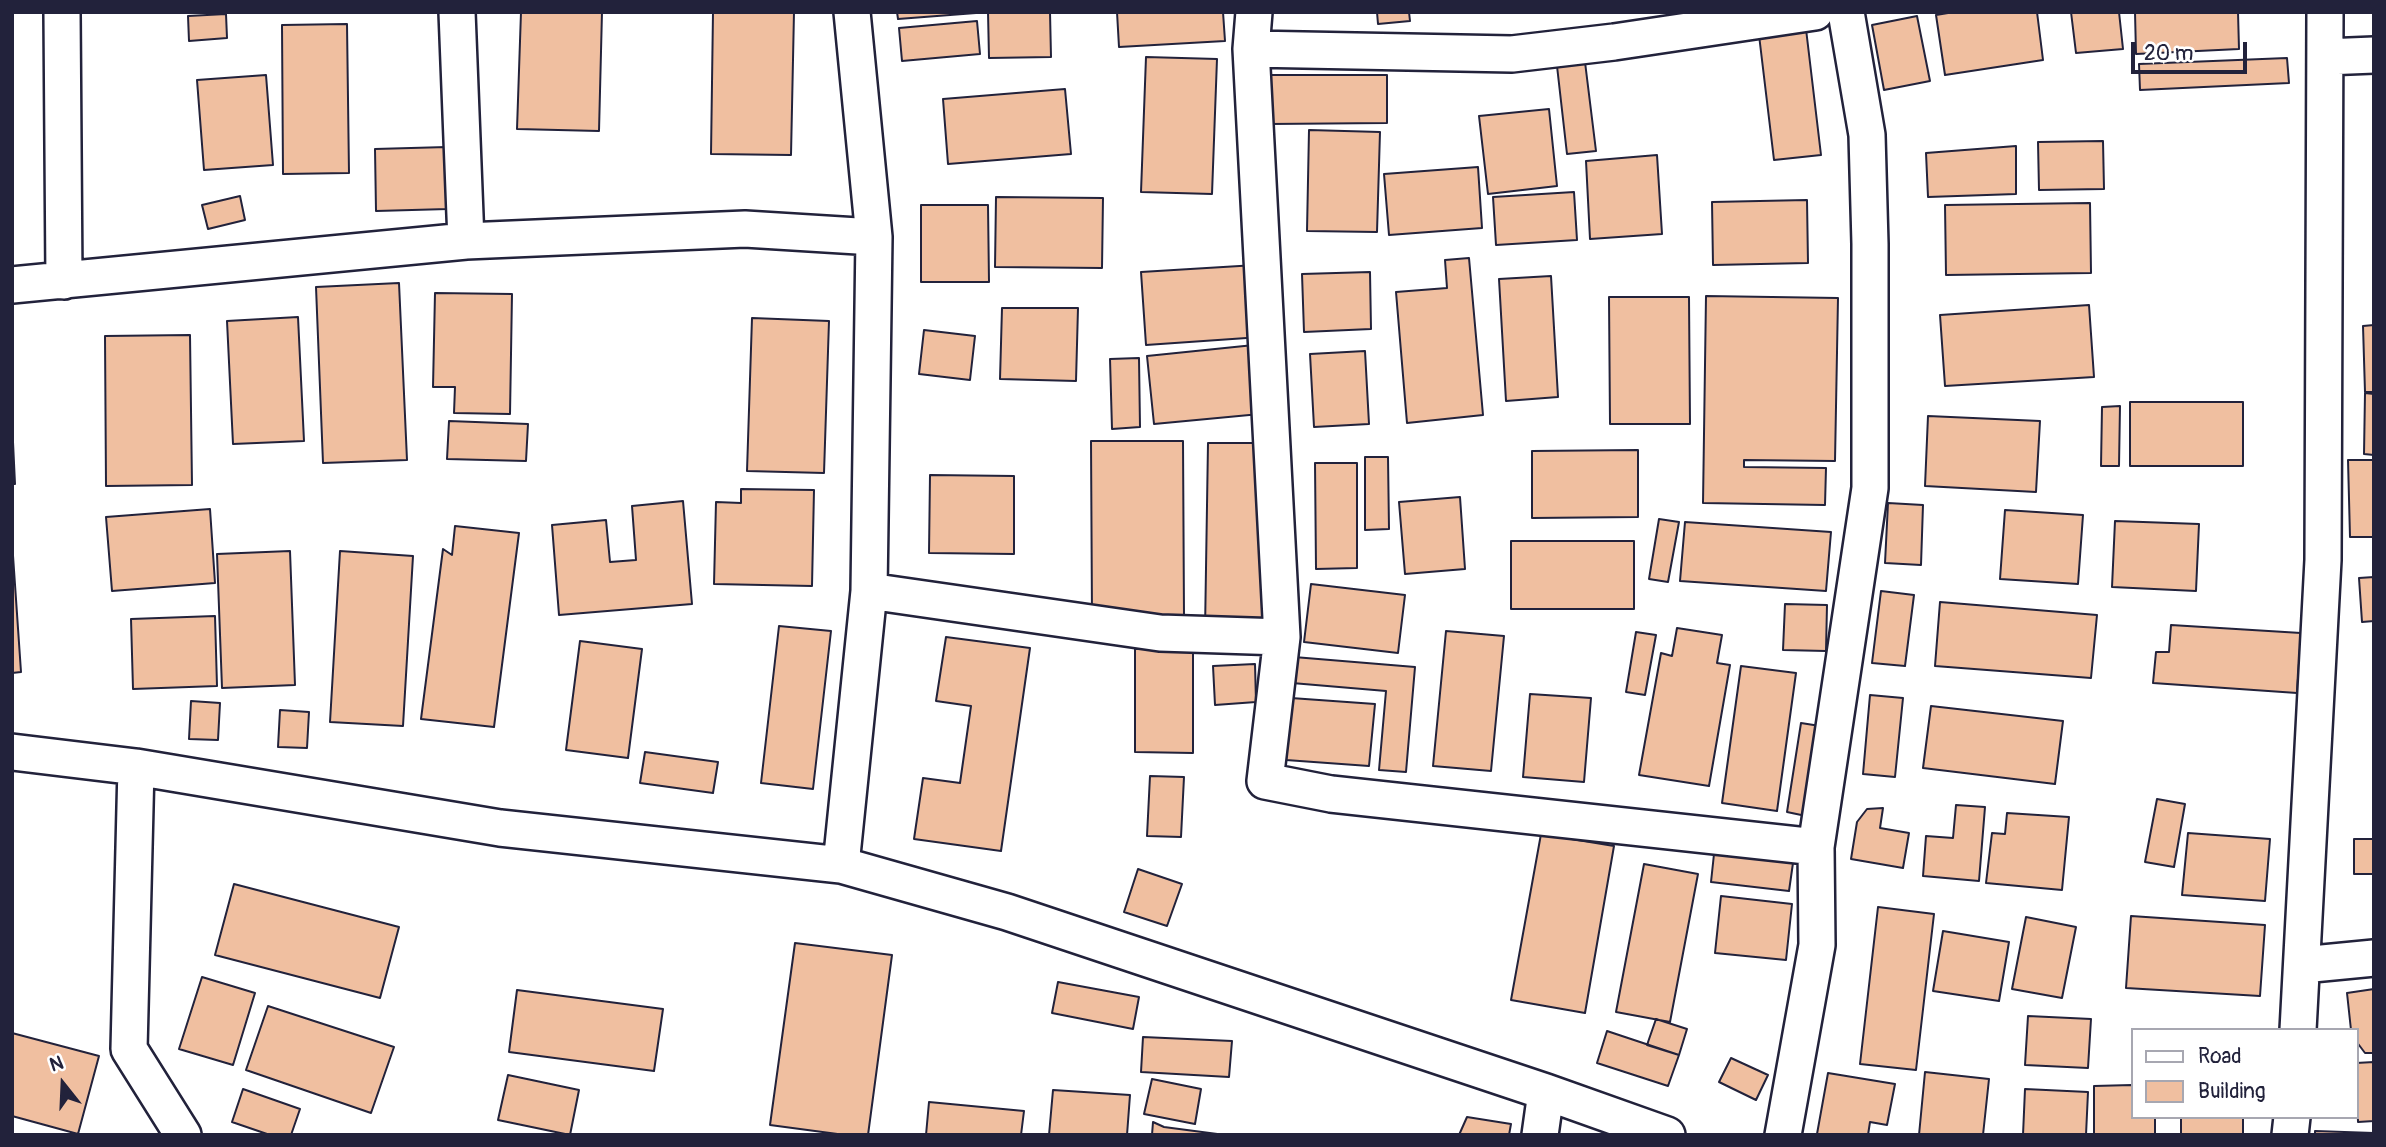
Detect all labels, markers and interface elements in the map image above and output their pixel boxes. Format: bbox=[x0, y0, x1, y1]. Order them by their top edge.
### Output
scale bar bbox=[2134, 28, 2250, 72]
text: 20 m bbox=[2144, 40, 2193, 67]
legend bbox=[2130, 1028, 2358, 1119]
text: Road bbox=[2198, 1043, 2242, 1070]
north arrow bbox=[28, 1049, 98, 1119]
text: N bbox=[47, 1051, 66, 1077]
text: Building bbox=[2198, 1078, 2265, 1105]

